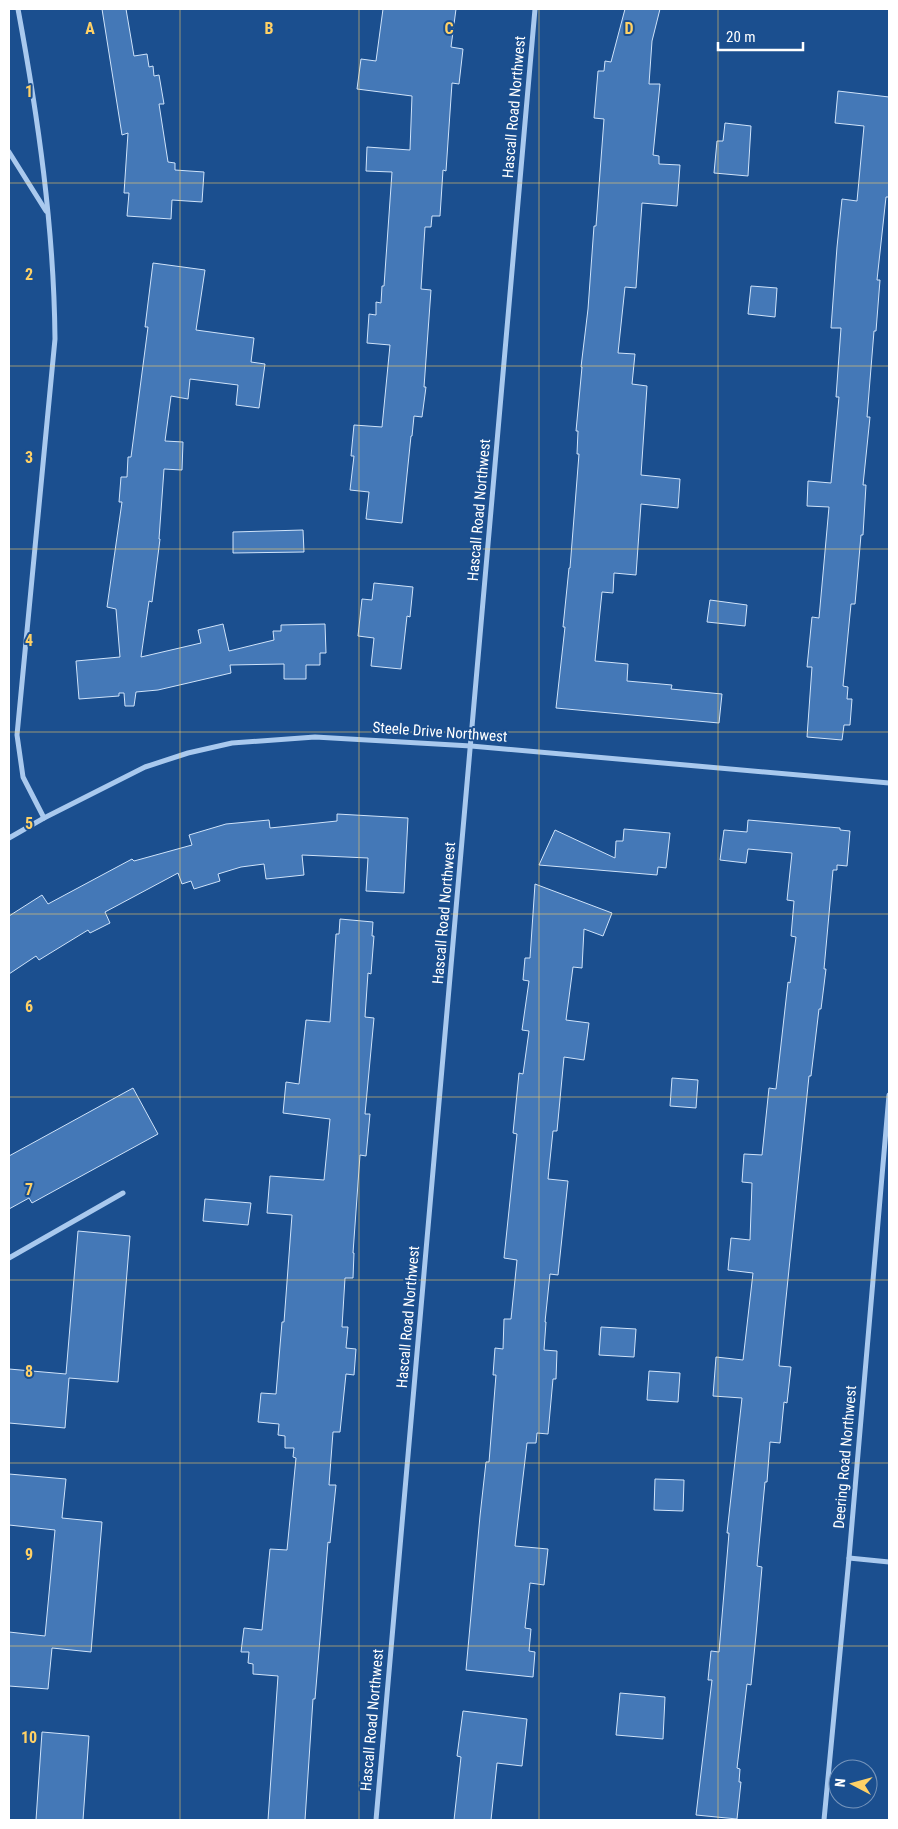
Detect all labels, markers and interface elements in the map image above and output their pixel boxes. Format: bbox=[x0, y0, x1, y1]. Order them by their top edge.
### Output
text: A bbox=[85, 19, 95, 38]
text: B bbox=[265, 19, 274, 38]
text: C bbox=[444, 19, 454, 38]
text: D bbox=[624, 19, 634, 38]
scale bar bbox=[718, 20, 803, 52]
text: 20 m bbox=[726, 28, 756, 46]
street label: Hascall Road Northwest bbox=[499, 35, 529, 179]
text: 1 bbox=[25, 82, 33, 101]
text: 2 bbox=[25, 265, 33, 284]
street label: Hascall Road Northwest bbox=[464, 438, 494, 582]
text: 3 bbox=[25, 448, 33, 467]
text: 4 bbox=[25, 631, 33, 650]
street label: Steele Drive Northwest bbox=[372, 718, 508, 746]
text: 5 bbox=[25, 814, 33, 833]
street label: Hascall Road Northwest bbox=[429, 841, 459, 985]
text: 6 bbox=[25, 997, 33, 1016]
text: 7 bbox=[25, 1180, 33, 1199]
street label: Hascall Road Northwest bbox=[393, 1245, 423, 1389]
text: 8 bbox=[25, 1362, 33, 1381]
street label: Deering Road Northwest bbox=[830, 1385, 860, 1529]
text: 9 bbox=[25, 1545, 33, 1564]
street label: Hascall Road Northwest bbox=[357, 1648, 387, 1792]
text: 10 bbox=[21, 1728, 37, 1747]
north arrow bbox=[828, 1759, 878, 1809]
text: N bbox=[832, 1778, 848, 1788]

